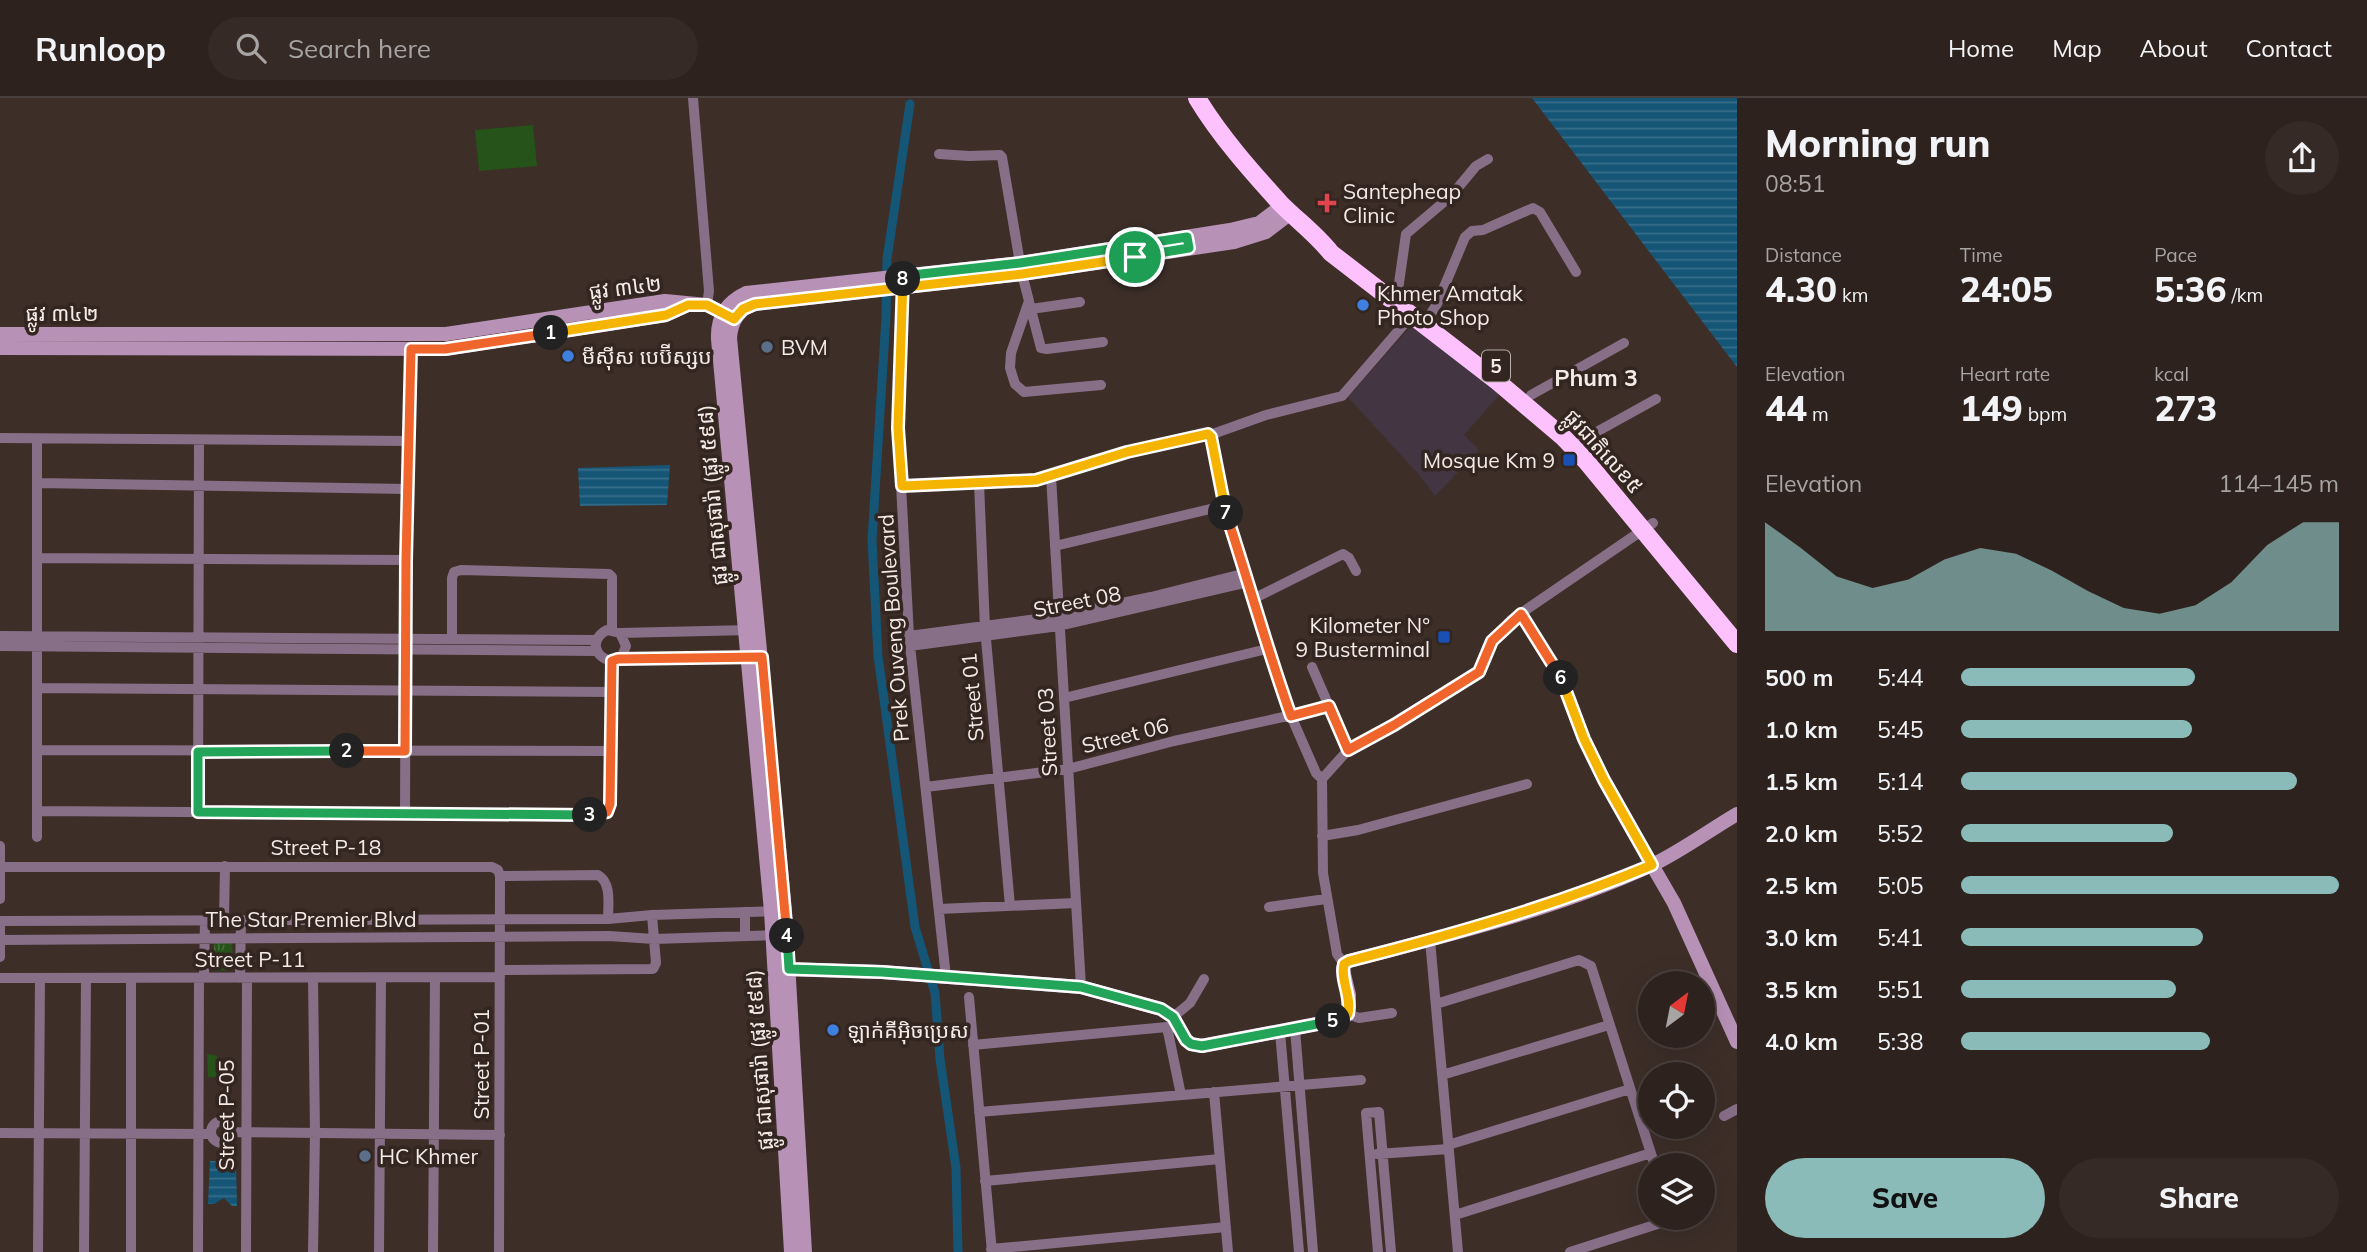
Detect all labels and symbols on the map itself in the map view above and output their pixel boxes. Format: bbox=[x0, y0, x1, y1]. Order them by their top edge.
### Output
place label: Santepheap Clinic bbox=[1343, 178, 1461, 228]
marker: Santepheap Clinic bbox=[1317, 193, 1337, 213]
pin bbox=[1105, 227, 1165, 287]
pin: 8 bbox=[886, 262, 920, 296]
street label: ផ្លូវ ៣៤២ bbox=[587, 270, 664, 312]
place label: Khmer Amatak Photo Shop bbox=[1377, 280, 1523, 330]
marker: Khmer Amatak Photo Shop bbox=[1355, 297, 1371, 313]
street label: ផ្លូវ ៣៤២ bbox=[26, 300, 98, 333]
pin: 1 bbox=[534, 316, 568, 350]
place label: BVM bbox=[781, 334, 828, 360]
marker: BVM bbox=[759, 339, 775, 355]
place label: មីសុីស បេប៊ីស្សប bbox=[582, 343, 712, 371]
marker: មីសុីស បេប៊ីស្សប bbox=[560, 348, 576, 364]
road number: 5 bbox=[1482, 350, 1510, 382]
district label: Phum 3 bbox=[1554, 363, 1638, 392]
street label: ផ្លូវ ជាសុផារ៉ា (ផ្លូវ ៥៩៨) bbox=[691, 403, 740, 586]
street label: ផ្លូវជាតិលេខ៥ bbox=[1554, 403, 1649, 504]
place label: Mosque Km 9 bbox=[1423, 447, 1555, 473]
marker: Mosque Km 9 bbox=[1561, 452, 1577, 468]
pin: 7 bbox=[1208, 496, 1244, 530]
street label: Prek Ouveng Boulevard bbox=[872, 513, 914, 743]
street label: Street 08 bbox=[1031, 580, 1123, 622]
place label: Kilometer N° 9 Busterminal bbox=[1296, 612, 1430, 662]
marker: Kilometer N° 9 Busterminal bbox=[1436, 629, 1452, 645]
street label: Street 01 bbox=[955, 652, 989, 742]
pin: 6 bbox=[1544, 660, 1578, 696]
street label: Street 03 bbox=[1032, 687, 1062, 777]
street label: Street 06 bbox=[1079, 712, 1171, 758]
pin: 2 bbox=[330, 734, 364, 768]
pin: 3 bbox=[572, 798, 608, 832]
street label: Street P-18 bbox=[271, 834, 381, 860]
street label: The Star Premier Blvd bbox=[205, 906, 417, 932]
pin: 4 bbox=[770, 918, 804, 954]
street label: Street P-11 bbox=[195, 946, 305, 972]
street label: ផ្លូវ ជាសុផារ៉ា (ផ្លូវ ៥៩៨) bbox=[740, 968, 785, 1151]
north arrow bbox=[1638, 971, 1715, 1048]
pin: 5 bbox=[1316, 1004, 1350, 1038]
street label: Street P-01 bbox=[468, 1009, 494, 1119]
place label: ឡាក់គីអ៊ិចប្រេស bbox=[847, 1017, 969, 1045]
marker: ឡាក់គីអ៊ិចប្រេស bbox=[825, 1022, 841, 1038]
street label: Street P-05 bbox=[213, 1060, 239, 1170]
place label: HC Khmer bbox=[379, 1143, 478, 1169]
marker: HC Khmer bbox=[357, 1148, 373, 1164]

